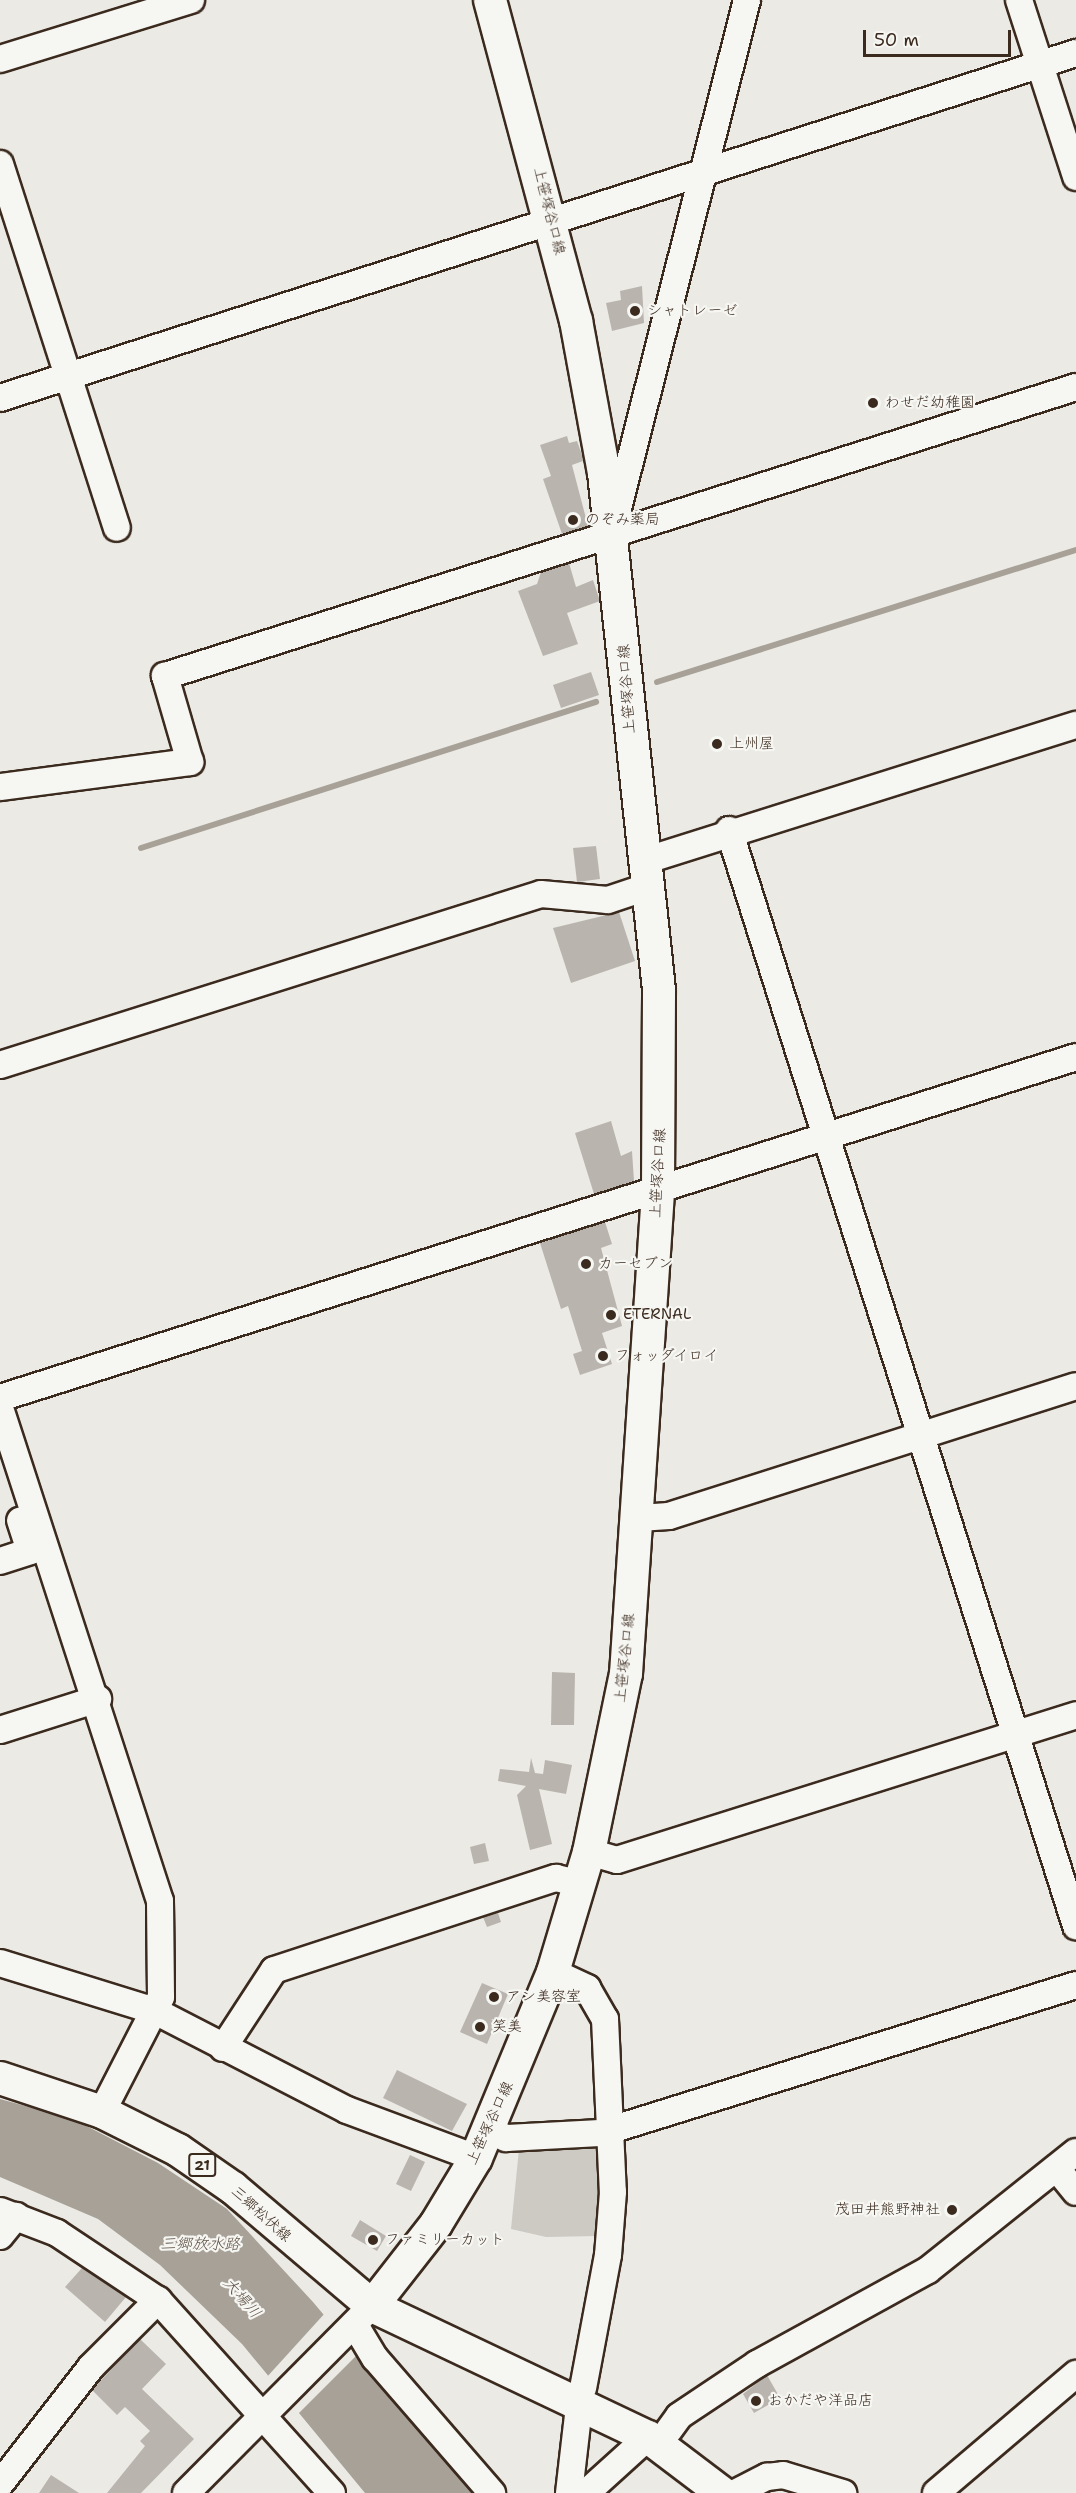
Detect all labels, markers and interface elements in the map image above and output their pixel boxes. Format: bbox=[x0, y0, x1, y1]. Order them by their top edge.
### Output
scale bar bbox=[866, 18, 1014, 56]
text: 50 m bbox=[874, 28, 919, 52]
street label: 上笹塚谷口線 bbox=[529, 165, 569, 257]
place label: シャトレーゼ bbox=[647, 302, 738, 320]
marker: シャトレーゼ bbox=[628, 304, 642, 318]
place label: わせだ幼稚園 bbox=[885, 394, 975, 412]
marker: わせだ幼稚園 bbox=[866, 396, 880, 410]
place label: のぞみ薬局 bbox=[585, 511, 660, 529]
marker: のぞみ薬局 bbox=[566, 513, 580, 527]
street label: 上笹塚谷口線 bbox=[615, 643, 639, 735]
place label: 上州屋 bbox=[729, 735, 774, 753]
marker: 上州屋 bbox=[710, 737, 724, 751]
street label: 上笹塚谷口線 bbox=[647, 1128, 669, 1218]
place label: カーセブン bbox=[598, 1255, 673, 1273]
marker: カーセブン bbox=[579, 1257, 593, 1271]
place label: ETERNAL bbox=[623, 1306, 691, 1324]
marker: ETERNAL bbox=[604, 1308, 618, 1322]
place label: フォッダイロイ bbox=[615, 1347, 720, 1365]
marker: フォッダイロイ bbox=[596, 1349, 610, 1363]
street label: 上笹塚谷口線 bbox=[611, 1612, 639, 1704]
place label: アン美容室 bbox=[506, 1988, 581, 2006]
marker: アン美容室 bbox=[487, 1990, 501, 2004]
place label: 笑美 bbox=[492, 2018, 522, 2036]
marker: 笑美 bbox=[473, 2020, 487, 2034]
street label: 上笹塚谷口線 bbox=[463, 2078, 517, 2168]
road number: 21 bbox=[187, 2154, 217, 2176]
street label: 三郷松伏線 bbox=[227, 2182, 295, 2246]
place label: 茂田井熊野神社 bbox=[835, 2201, 940, 2219]
marker: 茂田井熊野神社 bbox=[945, 2203, 959, 2217]
place label: ファミリーカット bbox=[385, 2231, 505, 2249]
marker: ファミリーカット bbox=[366, 2233, 380, 2247]
water label: 三郷放水路 bbox=[160, 2234, 240, 2254]
water label: 大場川 bbox=[219, 2274, 265, 2322]
place label: おかだや洋品店 bbox=[768, 2392, 873, 2410]
marker: おかだや洋品店 bbox=[749, 2394, 763, 2408]

